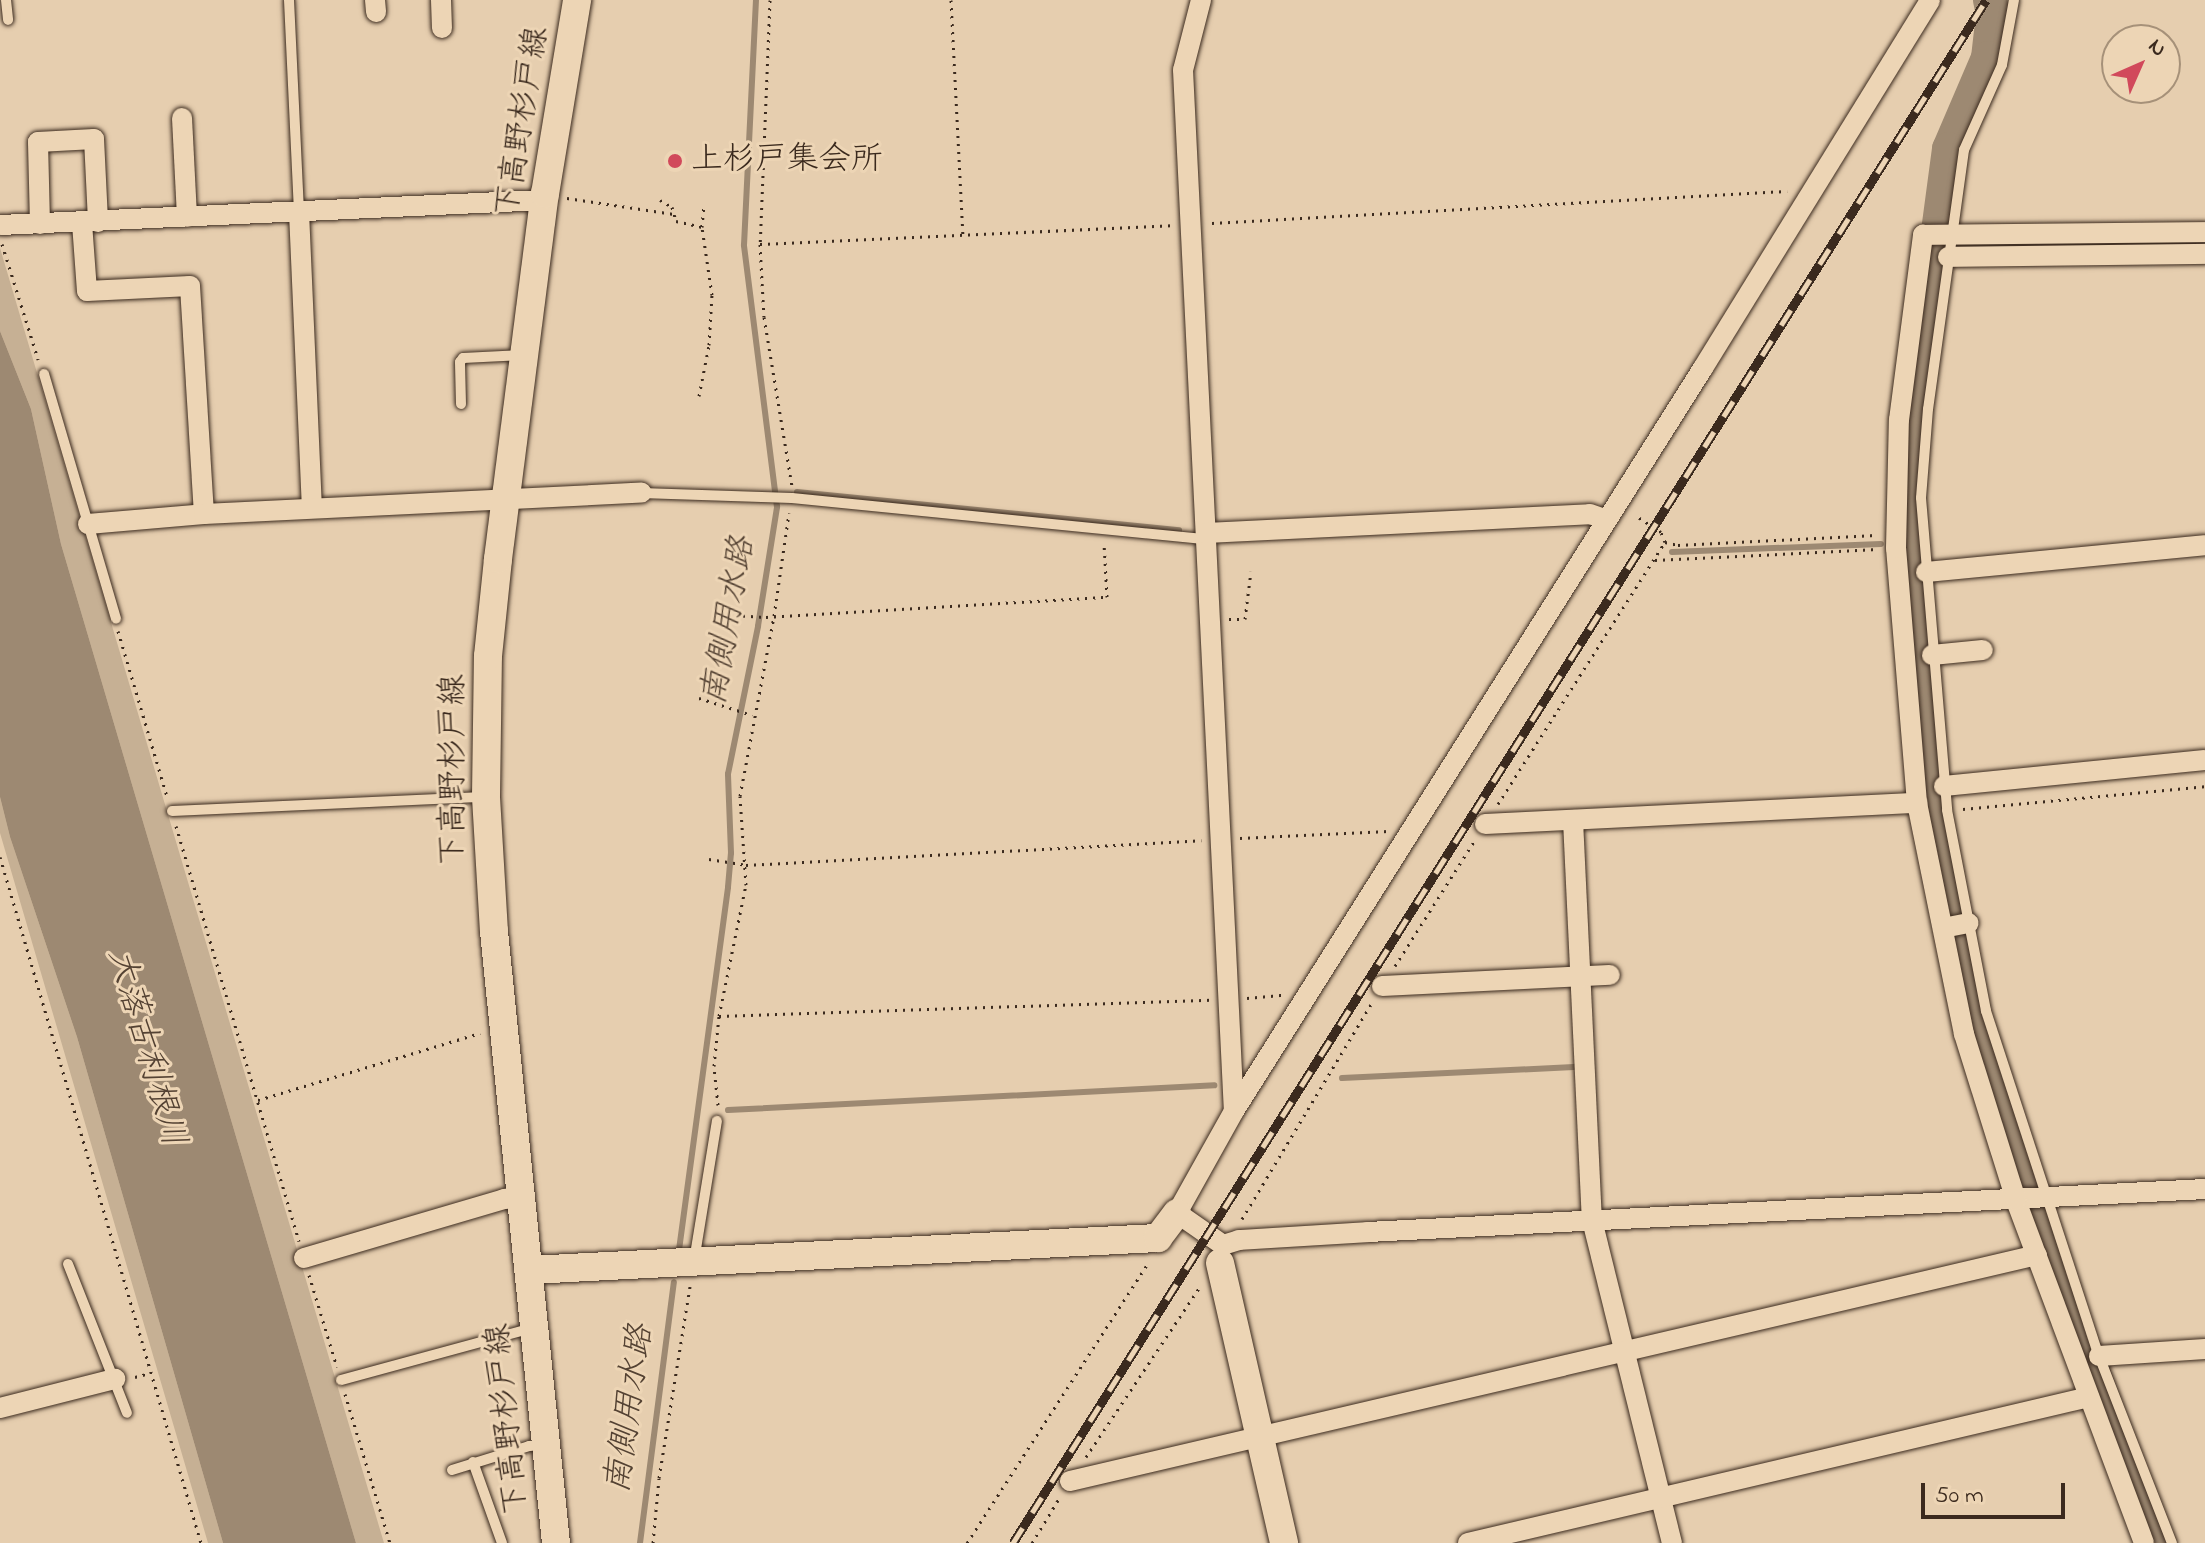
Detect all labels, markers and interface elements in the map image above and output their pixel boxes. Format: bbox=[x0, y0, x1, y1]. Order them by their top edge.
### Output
street label: 下高野杉戸線 bbox=[490, 24, 558, 220]
north arrow bbox=[2101, 24, 2181, 104]
text: N bbox=[2140, 32, 2173, 65]
place label: 上杉戸集会所 bbox=[691, 142, 883, 180]
marker: 上杉戸集会所 bbox=[666, 152, 684, 170]
water label: 南側用水路 bbox=[695, 534, 765, 708]
street label: 下高野杉戸線 bbox=[436, 674, 474, 866]
water label: 大落古利根川 bbox=[97, 944, 193, 1152]
street label: 下高野杉戸線 bbox=[480, 1322, 538, 1516]
water label: 南側用水路 bbox=[599, 1322, 663, 1496]
scale bar bbox=[1925, 1467, 2069, 1517]
text: 50 m bbox=[1935, 1479, 1984, 1514]

